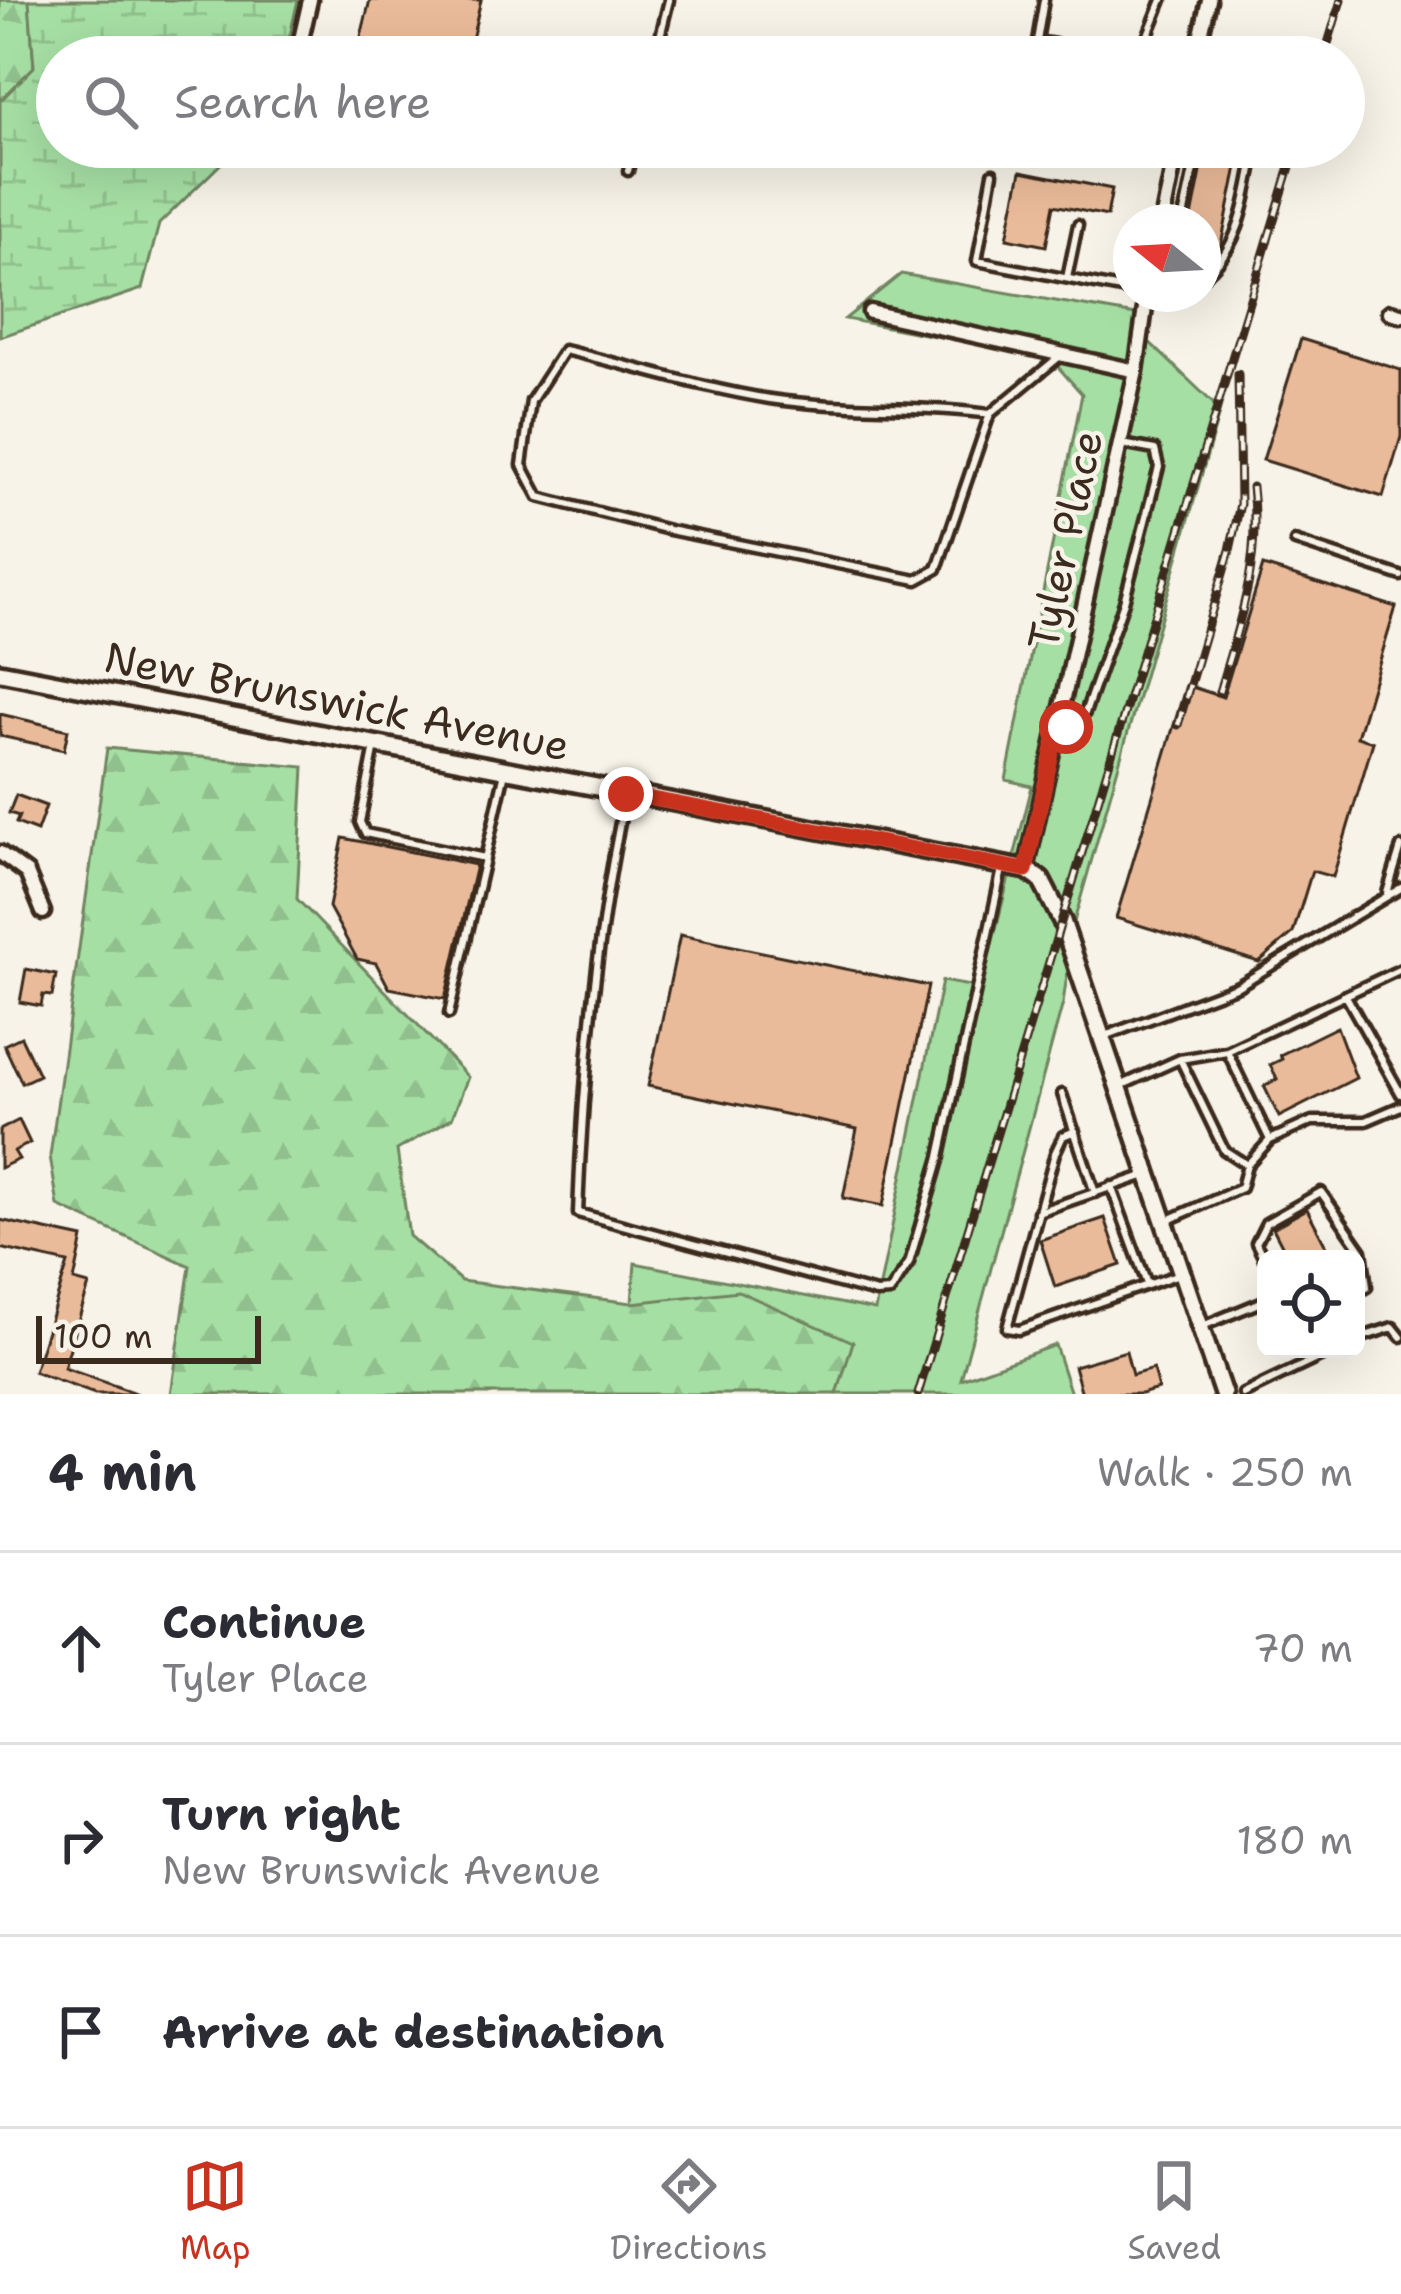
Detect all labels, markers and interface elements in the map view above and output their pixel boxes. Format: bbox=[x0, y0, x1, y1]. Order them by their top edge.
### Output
search box bbox=[36, 36, 1365, 168]
icon: search bbox=[78, 69, 144, 135]
text: Search here bbox=[174, 72, 431, 132]
north arrow bbox=[1113, 204, 1221, 312]
street label: Tyler Place bbox=[1014, 425, 1116, 655]
street label: New Brunswick Avenue bbox=[100, 628, 574, 774]
route start bbox=[1039, 700, 1093, 754]
route end bbox=[599, 767, 653, 821]
map controls bbox=[1257, 1250, 1365, 1358]
button: locate bbox=[1257, 1250, 1365, 1358]
scale bar bbox=[36, 1310, 261, 1363]
text: 100 m bbox=[54, 1314, 153, 1359]
text: 4 min bbox=[48, 1438, 197, 1506]
text: Walk · 250 m bbox=[1097, 1446, 1353, 1498]
text: Continue bbox=[162, 1592, 366, 1652]
icon: ahead bbox=[48, 1615, 114, 1681]
text: 70 m bbox=[1252, 1622, 1353, 1674]
text: Tyler Place bbox=[162, 1652, 369, 1704]
text: Turn right bbox=[162, 1784, 401, 1844]
icon: right bbox=[48, 1807, 114, 1873]
text: 180 m bbox=[1237, 1814, 1353, 1866]
text: New Brunswick Avenue bbox=[162, 1844, 601, 1896]
icon: arrive bbox=[48, 1999, 114, 2065]
text: Arrive at destination bbox=[162, 2002, 665, 2062]
tab: Map bbox=[180, 2153, 251, 2270]
tab: Directions bbox=[610, 2153, 768, 2270]
tab: Saved bbox=[1127, 2153, 1221, 2270]

